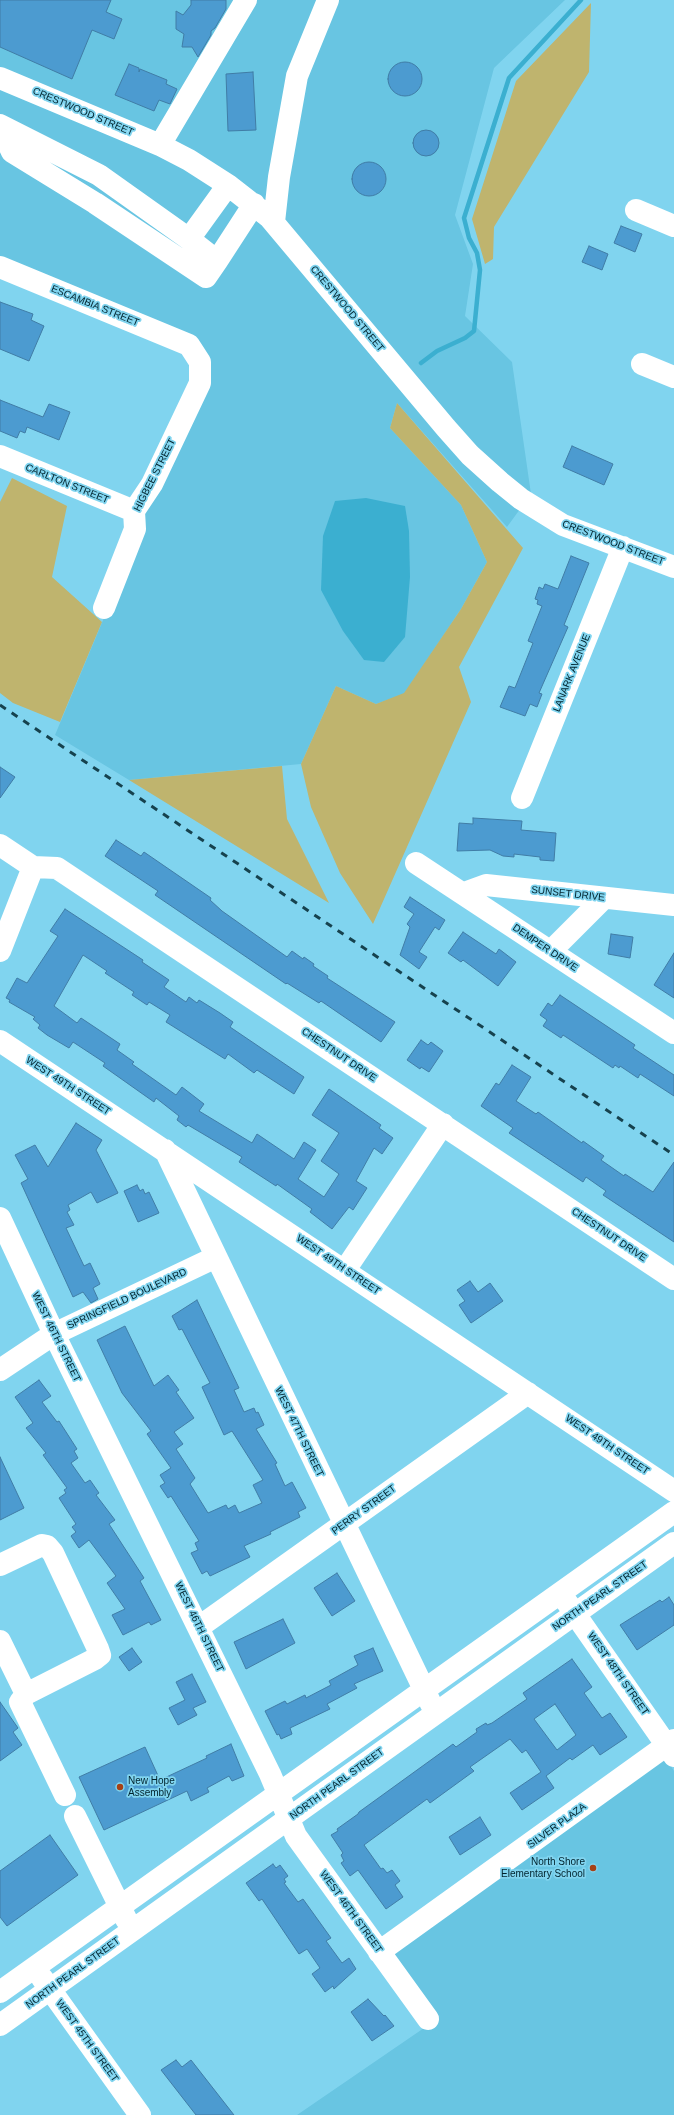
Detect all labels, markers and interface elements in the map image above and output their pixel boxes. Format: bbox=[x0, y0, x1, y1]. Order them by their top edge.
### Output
street label: CRESTWOOD STREET bbox=[31, 85, 135, 139]
street label: CRESTWOOD STREET bbox=[308, 264, 386, 354]
street label: ESCAMBIA STREET bbox=[49, 283, 141, 329]
street label: HIGBEE STREET bbox=[131, 437, 179, 513]
street label: CARLTON STREET bbox=[23, 462, 111, 506]
street label: CRESTWOOD STREET bbox=[560, 518, 666, 568]
street label: LANARK AVENUE bbox=[551, 632, 593, 714]
street label: SUNSET DRIVE bbox=[531, 884, 605, 904]
street label: DEMPER DRIVE bbox=[510, 922, 580, 974]
street label: CHESTNUT DRIVE bbox=[299, 1025, 379, 1085]
street label: WEST 49TH STREET bbox=[23, 1054, 113, 1118]
street label: CHESTNUT DRIVE bbox=[569, 1205, 649, 1265]
street label: WEST 49TH STREET bbox=[294, 1233, 382, 1297]
street label: SPRINGFIELD BOULEVARD bbox=[65, 1266, 189, 1332]
street label: WEST 46TH STREET bbox=[29, 1290, 83, 1384]
street label: WEST 47TH STREET bbox=[272, 1385, 326, 1479]
street label: WEST 49TH STREET bbox=[563, 1413, 651, 1477]
street label: PERRY STREET bbox=[330, 1483, 398, 1537]
street label: NORTH PEARL STREET bbox=[550, 1559, 650, 1633]
street label: WEST 46TH STREET bbox=[172, 1580, 226, 1674]
street label: WEST 48TH STREET bbox=[585, 1630, 651, 1718]
street label: NORTH PEARL STREET bbox=[288, 1746, 386, 1822]
place label: New Hope Assembly bbox=[128, 1775, 175, 1798]
marker: New Hope Assembly bbox=[115, 1782, 125, 1792]
street label: SILVER PLAZA bbox=[525, 1801, 589, 1851]
place label: North Shore Elementary School bbox=[501, 1856, 585, 1880]
marker: North Shore Elementary School bbox=[588, 1863, 598, 1873]
street label: WEST 46TH STREET bbox=[317, 1869, 385, 1955]
street label: NORTH PEARL STREET bbox=[24, 1935, 122, 2011]
street label: WEST 45TH STREET bbox=[53, 1998, 121, 2084]

